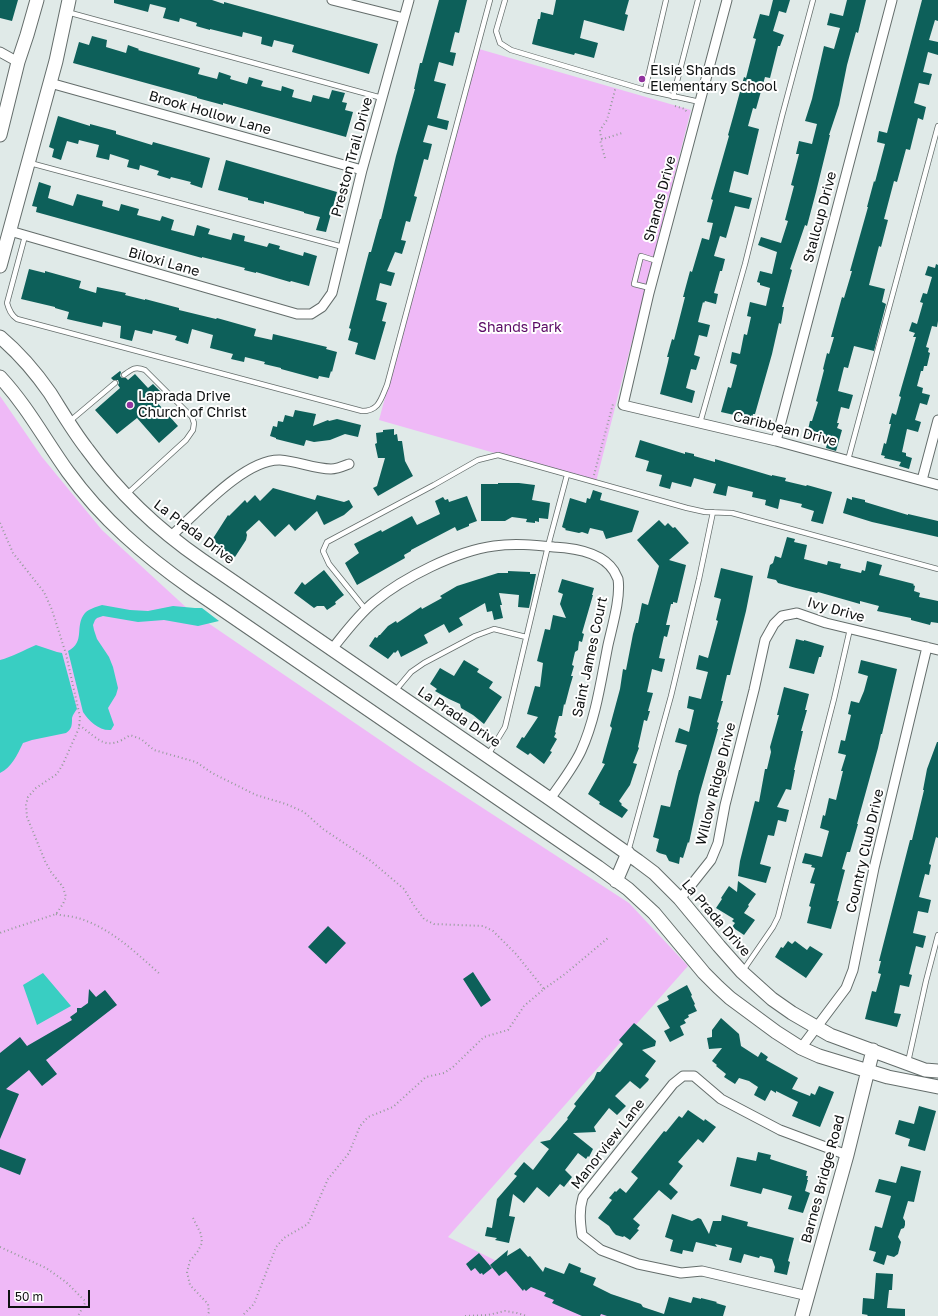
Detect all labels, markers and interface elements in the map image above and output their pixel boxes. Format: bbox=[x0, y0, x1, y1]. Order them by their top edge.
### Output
place label: Elsie Shands Elementary School bbox=[650, 63, 777, 96]
marker: Elsie Shands Elementary School bbox=[637, 74, 647, 84]
street label: Brook Hollow Lane bbox=[147, 87, 273, 139]
street label: Preston Trail Drive bbox=[328, 95, 376, 219]
street label: Shands Drive bbox=[640, 154, 680, 244]
street label: Stallcup Drive bbox=[800, 169, 840, 265]
street label: Biloxi Lane bbox=[126, 244, 202, 280]
park label: Shands Park bbox=[478, 320, 562, 336]
place label: Laprada Drive Church of Christ bbox=[138, 389, 247, 422]
marker: Laprada Drive Church of Christ bbox=[125, 400, 135, 410]
street label: Caribbean Drive bbox=[731, 408, 839, 450]
street label: La Prada Drive bbox=[150, 496, 238, 568]
street label: Ivy Drive bbox=[805, 594, 867, 626]
street label: Saint James Court bbox=[569, 595, 611, 719]
street label: La Prada Drive bbox=[414, 683, 504, 751]
street label: Willow Ridge Drive bbox=[693, 721, 739, 847]
street label: Country Club Drive bbox=[843, 787, 887, 915]
street label: La Prada Drive bbox=[678, 876, 754, 960]
street label: Manorview Lane bbox=[568, 1095, 648, 1193]
street label: Barnes Bridge Road bbox=[798, 1113, 848, 1245]
scale bar bbox=[10, 1282, 92, 1308]
text: 50 m bbox=[15, 1289, 43, 1304]

